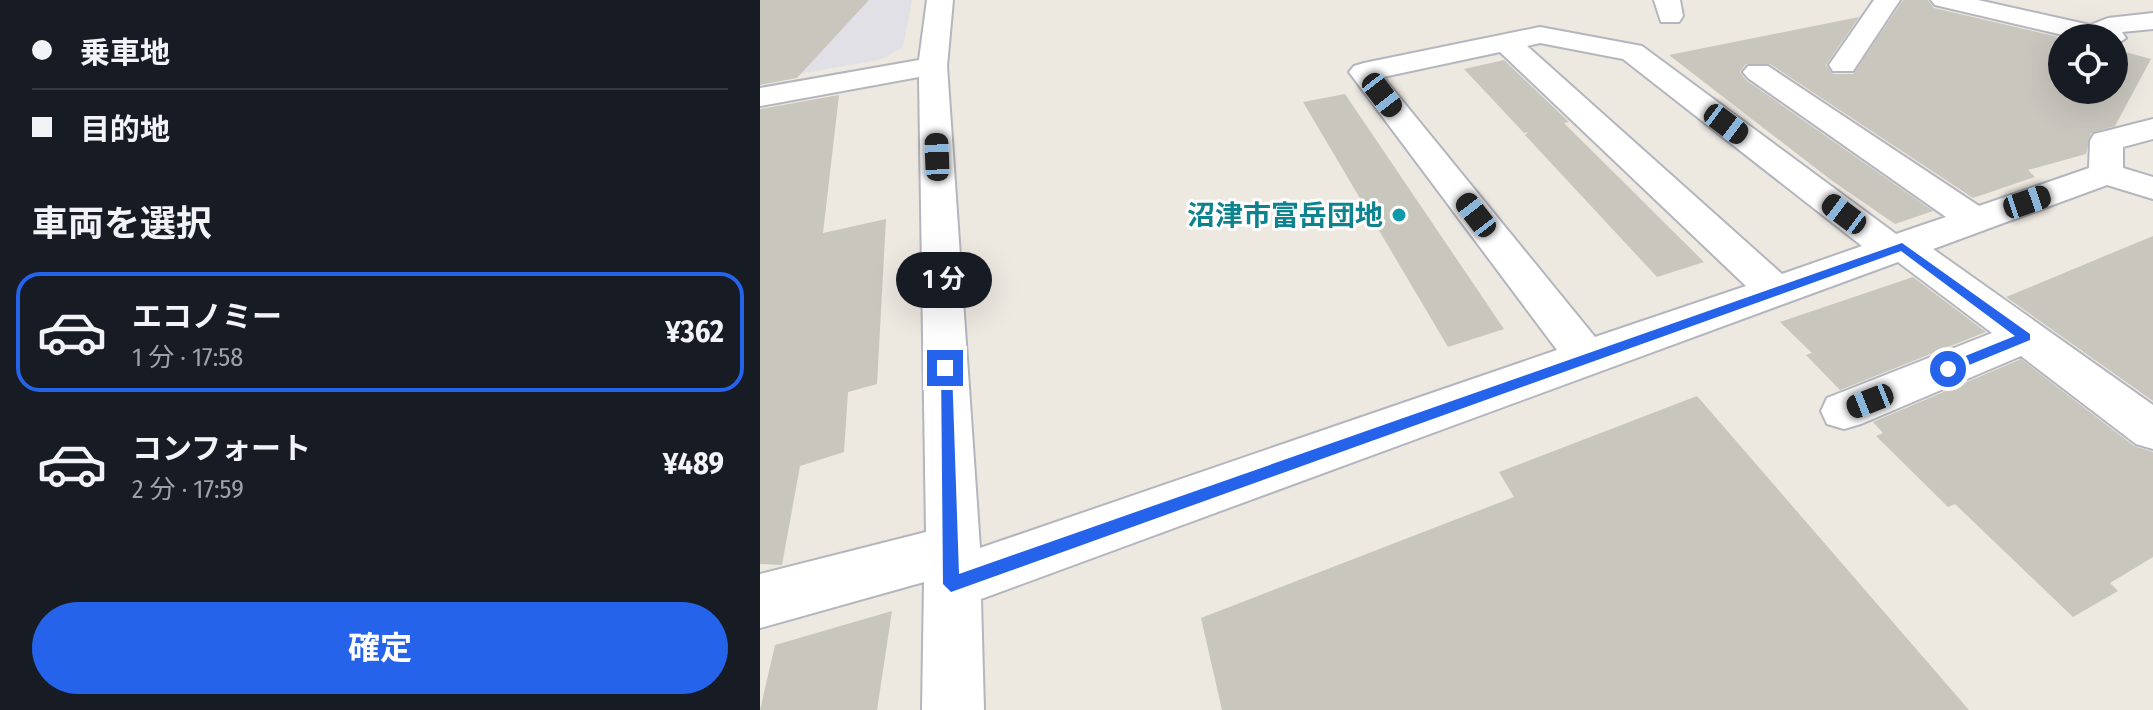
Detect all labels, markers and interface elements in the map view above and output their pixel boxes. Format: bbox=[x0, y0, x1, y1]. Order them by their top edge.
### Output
map controls bbox=[2048, 24, 2128, 104]
button: locate bbox=[2048, 24, 2128, 104]
text: 乗車地 bbox=[80, 35, 170, 71]
car bbox=[1358, 69, 1406, 121]
car bbox=[1700, 100, 1752, 148]
text: 目的地 bbox=[80, 112, 170, 148]
car bbox=[924, 133, 950, 181]
car bbox=[2000, 183, 2054, 221]
car bbox=[1452, 189, 1500, 241]
car bbox=[1818, 190, 1870, 238]
place label: 沼津市富岳団地 bbox=[1187, 199, 1383, 232]
text: 車両を選択 bbox=[32, 202, 212, 246]
marker: 沼津市富岳団地 bbox=[1390, 206, 1408, 224]
callout: 1 分 bbox=[897, 252, 993, 308]
text: 1 分 bbox=[923, 264, 965, 295]
icon: car bbox=[36, 296, 108, 368]
text: エコノミー bbox=[132, 299, 282, 335]
text: ¥362 bbox=[665, 314, 724, 350]
text: 1 分 · 17:58 bbox=[132, 342, 243, 373]
route end bbox=[927, 350, 963, 386]
route start bbox=[1930, 351, 1966, 387]
car bbox=[1843, 381, 1897, 421]
icon: car bbox=[36, 428, 108, 500]
text: コンフォート bbox=[132, 431, 311, 467]
text: ¥489 bbox=[663, 446, 724, 482]
text: 2 分 · 17:59 bbox=[132, 474, 244, 505]
button: 確定 bbox=[32, 602, 728, 694]

